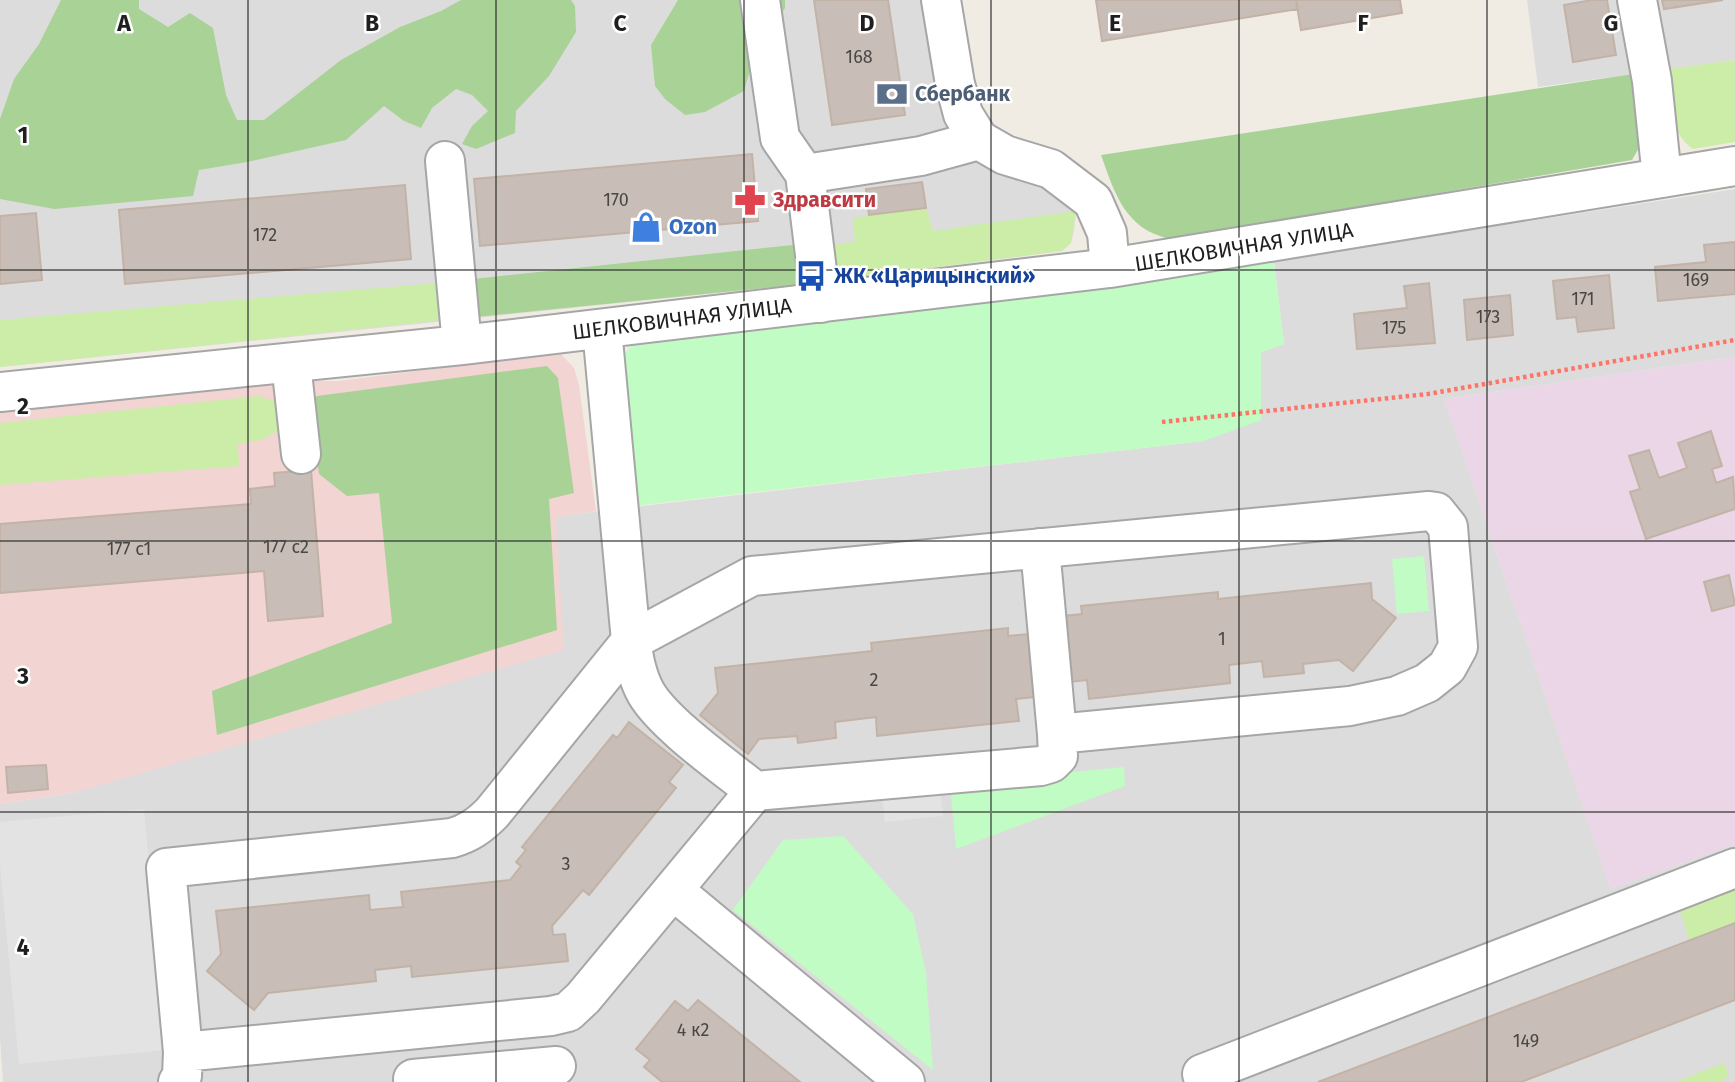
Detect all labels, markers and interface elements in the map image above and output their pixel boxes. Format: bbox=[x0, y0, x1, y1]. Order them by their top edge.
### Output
text: A bbox=[116, 9, 131, 37]
text: B bbox=[365, 9, 379, 37]
text: C bbox=[613, 9, 627, 37]
text: D bbox=[860, 9, 875, 37]
text: E bbox=[1109, 9, 1121, 37]
text: F bbox=[1357, 9, 1369, 37]
text: G bbox=[1604, 9, 1618, 37]
house number: 168 bbox=[845, 46, 873, 68]
bank icon: Сбербанк bbox=[875, 77, 909, 111]
place label: Сбербанк bbox=[915, 81, 1010, 107]
text: 1 bbox=[18, 121, 28, 149]
pharmacy icon: Здравсити bbox=[733, 183, 767, 217]
place label: Здравсити bbox=[772, 187, 876, 213]
house number: 170 bbox=[603, 189, 629, 211]
shop icon: Ozon bbox=[629, 210, 663, 244]
place label: Ozon bbox=[669, 214, 717, 240]
street label: ШЕЛКОВИЧНАЯ УЛИЦА bbox=[1133, 217, 1355, 277]
house number: 172 bbox=[253, 224, 277, 246]
bus stop icon: ЖК «Царицынский» bbox=[794, 259, 828, 293]
place label: ЖК «Царицынский» bbox=[833, 263, 1035, 289]
house number: 169 bbox=[1683, 269, 1709, 291]
house number: 171 bbox=[1571, 288, 1595, 310]
street label: ШЕЛКОВИЧНАЯ УЛИЦА bbox=[571, 293, 793, 345]
house number: 173 bbox=[1476, 306, 1500, 328]
house number: 175 bbox=[1382, 317, 1406, 339]
text: 2 bbox=[17, 392, 29, 420]
house number: 177 с2 bbox=[263, 536, 309, 558]
house number: 177 с1 bbox=[107, 538, 151, 560]
house number: 1 bbox=[1218, 628, 1226, 650]
text: 3 bbox=[16, 662, 29, 690]
house number: 2 bbox=[870, 669, 879, 691]
house number: 3 bbox=[562, 853, 570, 875]
text: 4 bbox=[17, 933, 30, 961]
house number: 4 к2 bbox=[677, 1019, 709, 1041]
house number: 149 bbox=[1513, 1030, 1539, 1052]

